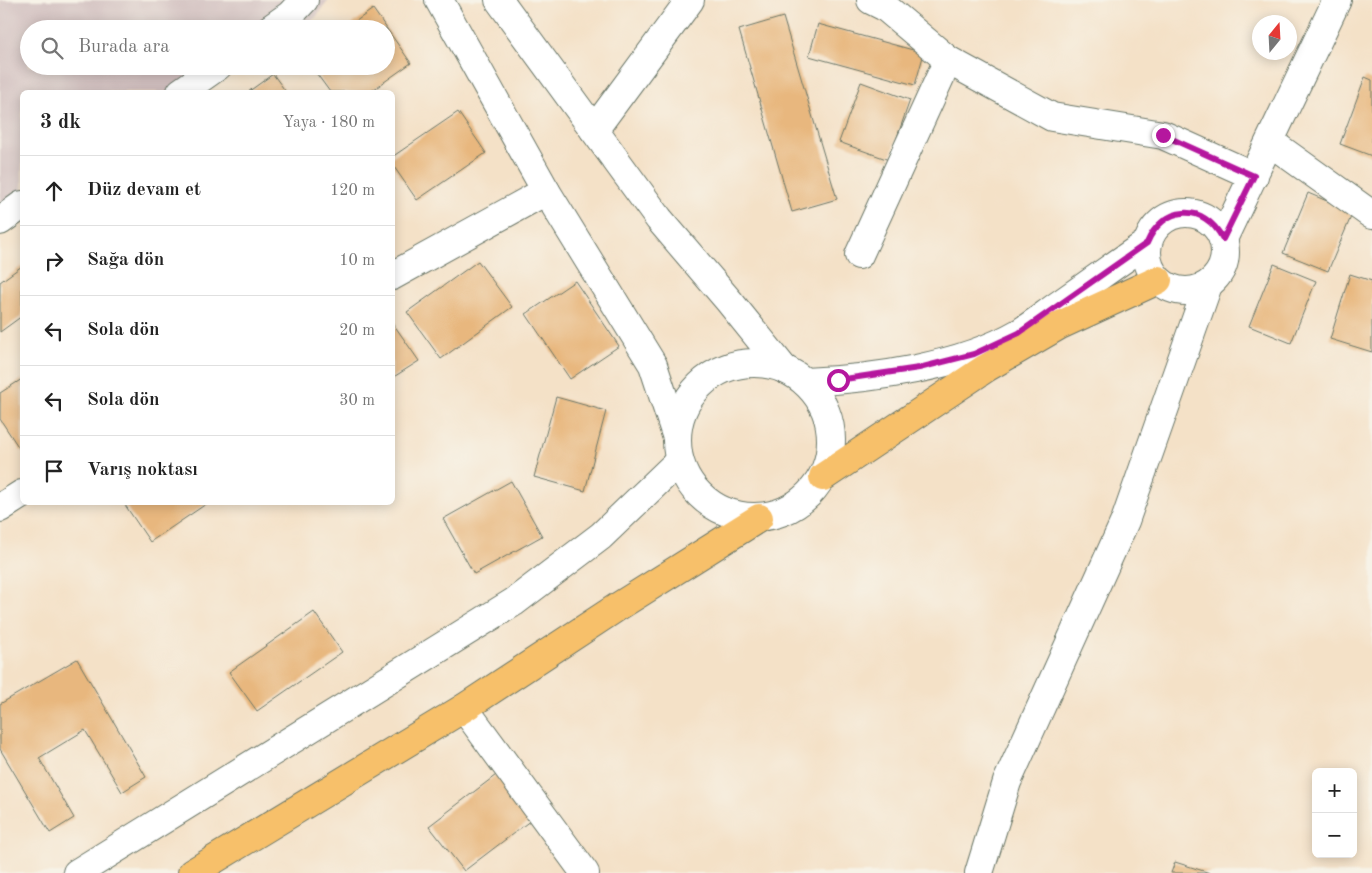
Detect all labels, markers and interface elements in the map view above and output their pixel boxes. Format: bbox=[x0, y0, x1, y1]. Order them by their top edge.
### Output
north arrow bbox=[1252, 15, 1297, 60]
search box bbox=[20, 20, 395, 75]
icon: search bbox=[38, 34, 66, 62]
text: Burada ara bbox=[78, 38, 170, 57]
text: 3 dk bbox=[40, 112, 81, 133]
text: Yaya · 180 m bbox=[282, 115, 375, 131]
route end bbox=[1152, 124, 1175, 147]
icon: ahead bbox=[40, 177, 68, 205]
text: Düz devam et bbox=[87, 181, 201, 200]
text: 120 m bbox=[330, 183, 375, 199]
icon: right bbox=[40, 247, 68, 275]
text: Sağa dön bbox=[87, 251, 164, 270]
text: 10 m bbox=[339, 253, 375, 269]
icon: left bbox=[40, 317, 68, 345]
text: Sola dön bbox=[87, 321, 160, 340]
text: 20 m bbox=[339, 323, 375, 339]
route start bbox=[827, 369, 850, 392]
icon: left bbox=[40, 387, 68, 415]
text: Sola dön bbox=[87, 391, 160, 410]
text: 30 m bbox=[339, 393, 375, 409]
icon: arrive bbox=[40, 457, 68, 485]
text: Varış noktası bbox=[87, 461, 198, 480]
map controls bbox=[1312, 768, 1357, 858]
button: + bbox=[1312, 768, 1357, 813]
button: − bbox=[1312, 813, 1357, 858]

